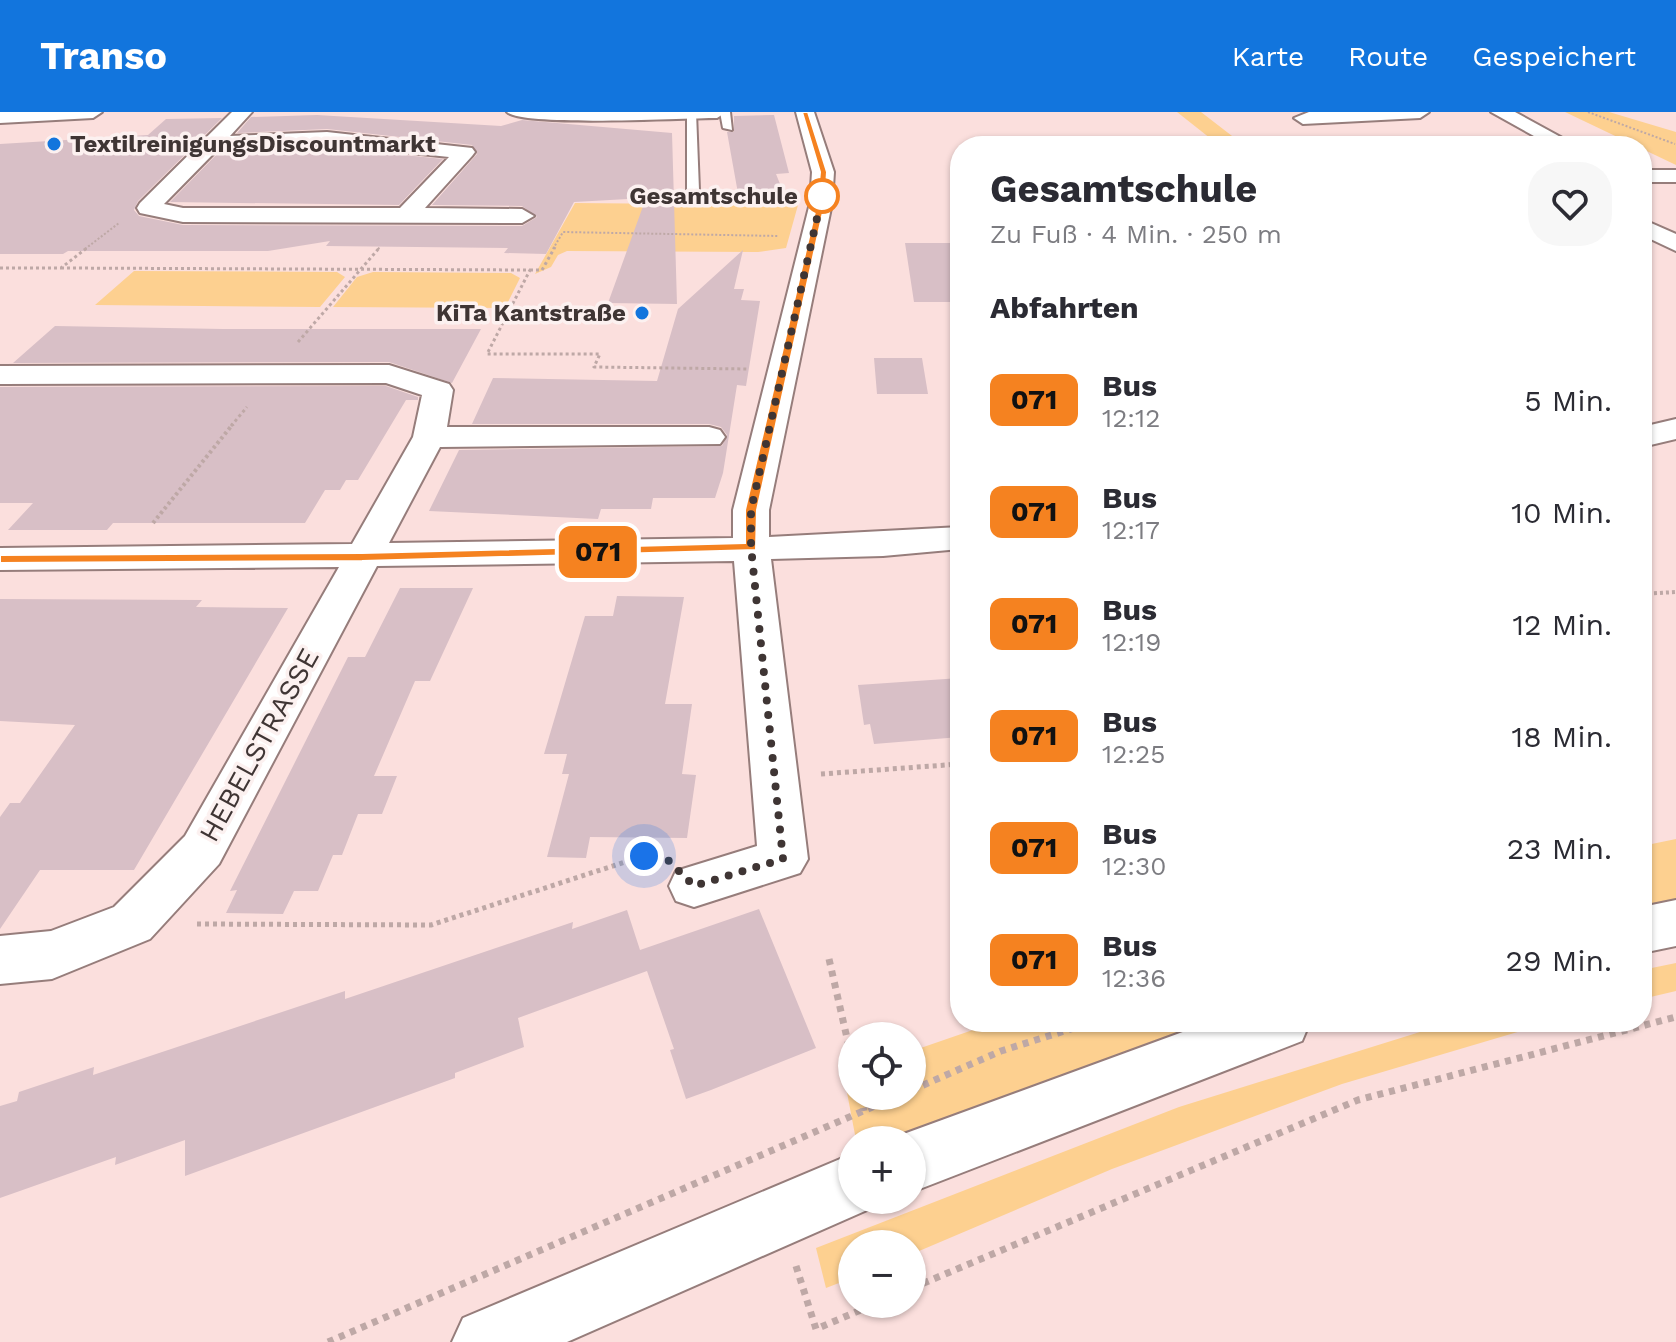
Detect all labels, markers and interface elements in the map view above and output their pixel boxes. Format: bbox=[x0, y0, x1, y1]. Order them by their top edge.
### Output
text: Transo bbox=[40, 34, 167, 78]
text: Karte bbox=[1232, 40, 1304, 73]
text: Route bbox=[1348, 40, 1428, 73]
text: Gespeichert bbox=[1472, 40, 1636, 73]
place label: TextilreinigungsDiscountmarkt bbox=[70, 130, 436, 158]
marker: TextilreinigungsDiscountmarkt bbox=[45, 135, 63, 153]
button: heart bbox=[1528, 162, 1612, 246]
text: Gesamtschule bbox=[990, 167, 1257, 211]
marker: Gesamtschule bbox=[805, 179, 839, 213]
place label: Gesamtschule bbox=[629, 182, 798, 210]
text: Zu Fuß · 4 Min. · 250 m bbox=[990, 219, 1282, 249]
text: Abfahrten bbox=[990, 290, 1139, 325]
place label: KiTa Kantstraße bbox=[436, 299, 626, 327]
marker: KiTa Kantstraße bbox=[633, 304, 651, 322]
text: Bus bbox=[1102, 368, 1157, 403]
text: 071 bbox=[1011, 383, 1057, 416]
text: 5 Min. bbox=[1524, 383, 1612, 418]
text: 12:12 bbox=[1102, 403, 1160, 433]
text: Bus bbox=[1102, 480, 1157, 515]
text: 071 bbox=[1011, 495, 1057, 528]
text: 10 Min. bbox=[1511, 495, 1612, 530]
text: 12:17 bbox=[1102, 515, 1160, 545]
line badge: 071 bbox=[552, 526, 644, 578]
text: 071 bbox=[575, 535, 621, 568]
text: Bus bbox=[1102, 592, 1157, 627]
text: 071 bbox=[1011, 607, 1057, 640]
text: 12 Min. bbox=[1512, 607, 1612, 642]
text: 12:19 bbox=[1102, 627, 1161, 657]
street label: HEBELSTRASSE bbox=[192, 643, 326, 847]
text: Bus bbox=[1102, 704, 1157, 739]
text: 071 bbox=[1011, 719, 1057, 752]
text: 18 Min. bbox=[1511, 719, 1612, 754]
text: 12:25 bbox=[1102, 739, 1165, 769]
text: Bus bbox=[1102, 816, 1157, 851]
text: 071 bbox=[1011, 831, 1057, 864]
text: 23 Min. bbox=[1507, 831, 1612, 866]
your location bbox=[624, 836, 664, 876]
text: 12:30 bbox=[1102, 851, 1166, 881]
text: Bus bbox=[1102, 928, 1157, 963]
text: 071 bbox=[1011, 943, 1057, 976]
text: 29 Min. bbox=[1506, 943, 1612, 978]
text: 12:36 bbox=[1102, 963, 1166, 993]
map controls bbox=[838, 1022, 926, 1318]
button: locate bbox=[838, 1022, 926, 1110]
button: + bbox=[838, 1126, 926, 1214]
button: − bbox=[838, 1230, 926, 1318]

